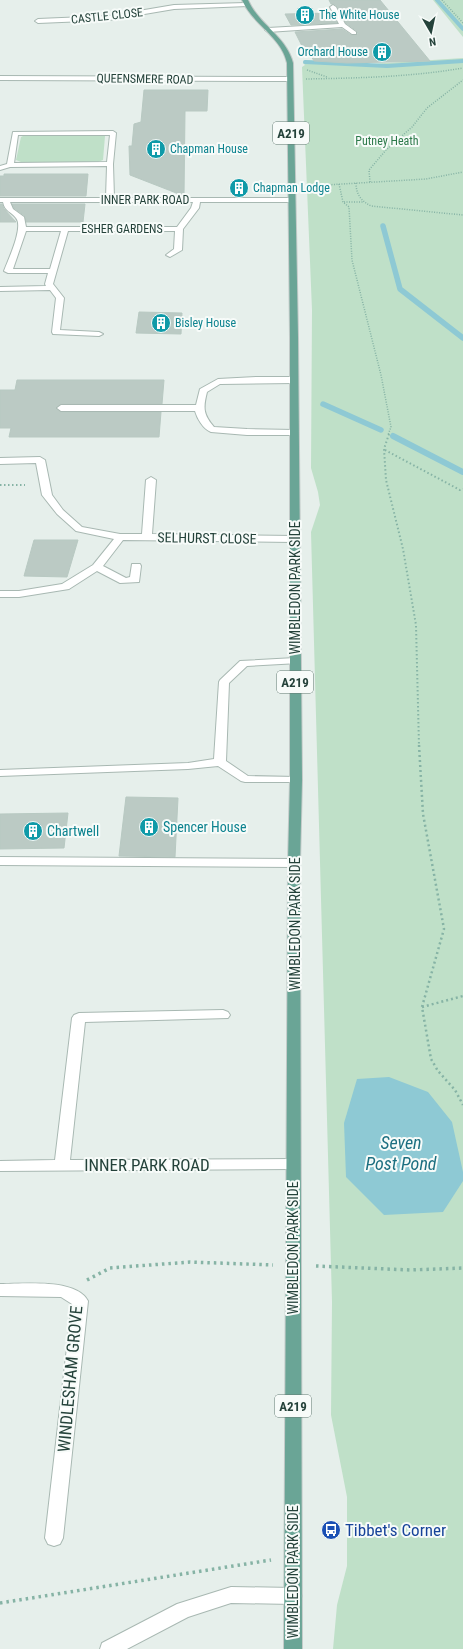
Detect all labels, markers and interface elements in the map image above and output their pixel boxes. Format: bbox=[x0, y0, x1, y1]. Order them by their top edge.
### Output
building icon: The White House bbox=[294, 4, 316, 26]
street label: CASTLE CLOSE bbox=[70, 5, 144, 27]
place label: The White House bbox=[319, 8, 400, 22]
north arrow bbox=[411, 12, 451, 52]
text: N bbox=[428, 34, 437, 48]
building icon: Orchard House bbox=[371, 41, 393, 63]
place label: Orchard House bbox=[298, 45, 368, 59]
street label: QUEENSMERE ROAD bbox=[96, 71, 194, 87]
road number: A219 bbox=[273, 122, 309, 144]
park label: Putney Heath bbox=[355, 134, 419, 148]
building icon: Chapman House bbox=[145, 138, 167, 160]
place label: Chapman House bbox=[170, 142, 248, 156]
building icon: Chapman Lodge bbox=[228, 177, 250, 199]
place label: Chapman Lodge bbox=[253, 181, 330, 195]
street label: INNER PARK ROAD bbox=[101, 193, 189, 207]
street label: ESHER GARDENS bbox=[81, 222, 163, 236]
building icon: Bisley House bbox=[150, 312, 172, 334]
place label: Bisley House bbox=[175, 316, 237, 330]
street label: WIMBLEDON PARK SIDE bbox=[287, 521, 303, 655]
street label: SELHURST CLOSE bbox=[157, 529, 257, 547]
road number: A219 bbox=[277, 671, 313, 693]
building icon: Spencer House bbox=[138, 816, 160, 838]
place label: Spencer House bbox=[163, 819, 247, 835]
building icon: Chartwell bbox=[22, 820, 44, 842]
place label: Chartwell bbox=[47, 823, 99, 839]
street label: WIMBLEDON PARK SIDE bbox=[287, 857, 303, 991]
water label: Seven Post Pond bbox=[366, 1132, 437, 1174]
street label: INNER PARK ROAD bbox=[84, 1155, 210, 1175]
street label: WIMBLEDON PARK SIDE bbox=[285, 1181, 301, 1315]
street label: WINDLESHAM GROVE bbox=[54, 1305, 86, 1453]
road number: A219 bbox=[275, 1395, 311, 1417]
street label: WIMBLEDON PARK SIDE bbox=[285, 1505, 301, 1639]
bus stop icon: Tibbet's Corner bbox=[320, 1519, 342, 1541]
place label: Tibbet's Corner bbox=[345, 1520, 446, 1540]

